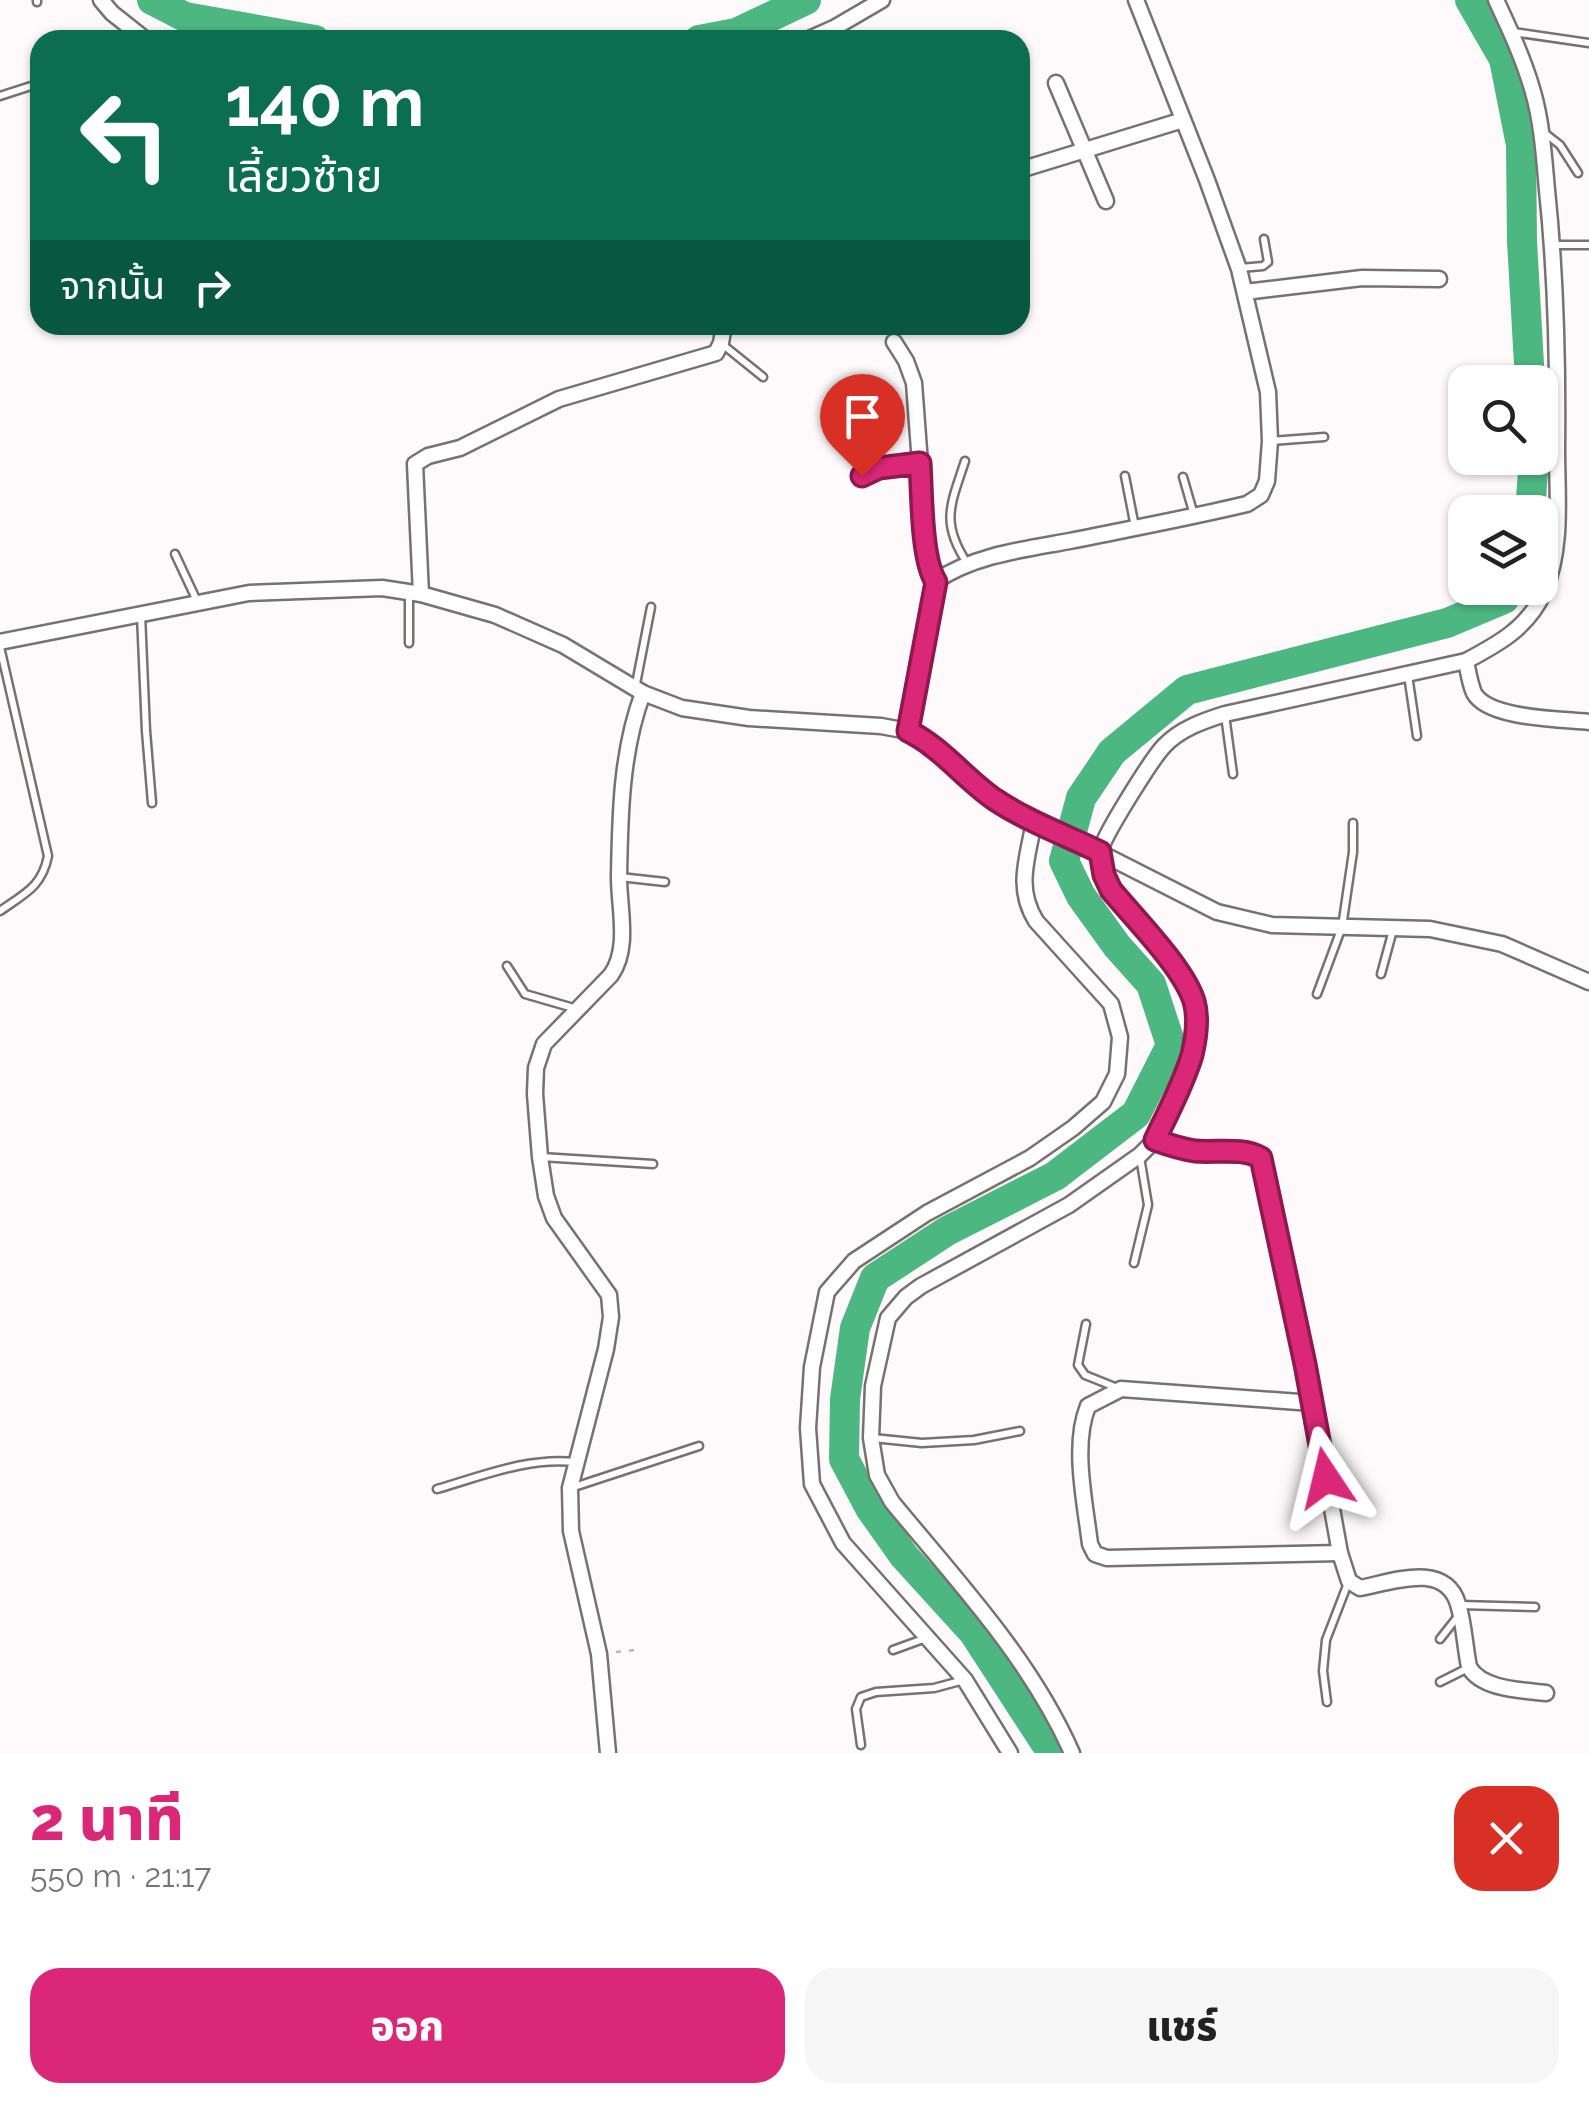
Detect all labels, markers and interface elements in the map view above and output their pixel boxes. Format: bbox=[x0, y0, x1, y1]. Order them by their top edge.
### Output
text: 140 m bbox=[225, 60, 425, 142]
icon: left bbox=[60, 70, 190, 200]
text: เลี้ยวซ้าย bbox=[225, 150, 382, 203]
icon: right bbox=[185, 260, 240, 315]
text: จากนั้น bbox=[60, 263, 165, 308]
map controls bbox=[1448, 365, 1558, 605]
button: search bbox=[1448, 365, 1558, 475]
pin bbox=[820, 374, 905, 477]
icon: arrive bbox=[835, 389, 890, 444]
button: layers bbox=[1448, 495, 1558, 605]
position arrow bbox=[1274, 1426, 1378, 1530]
text: 2 นาที bbox=[30, 1784, 184, 1854]
button: close bbox=[1454, 1786, 1559, 1891]
text: 550 m · 21:17 bbox=[30, 1857, 211, 1894]
button: ออก bbox=[30, 1968, 785, 2083]
button: แชร์ bbox=[805, 1968, 1559, 2083]

